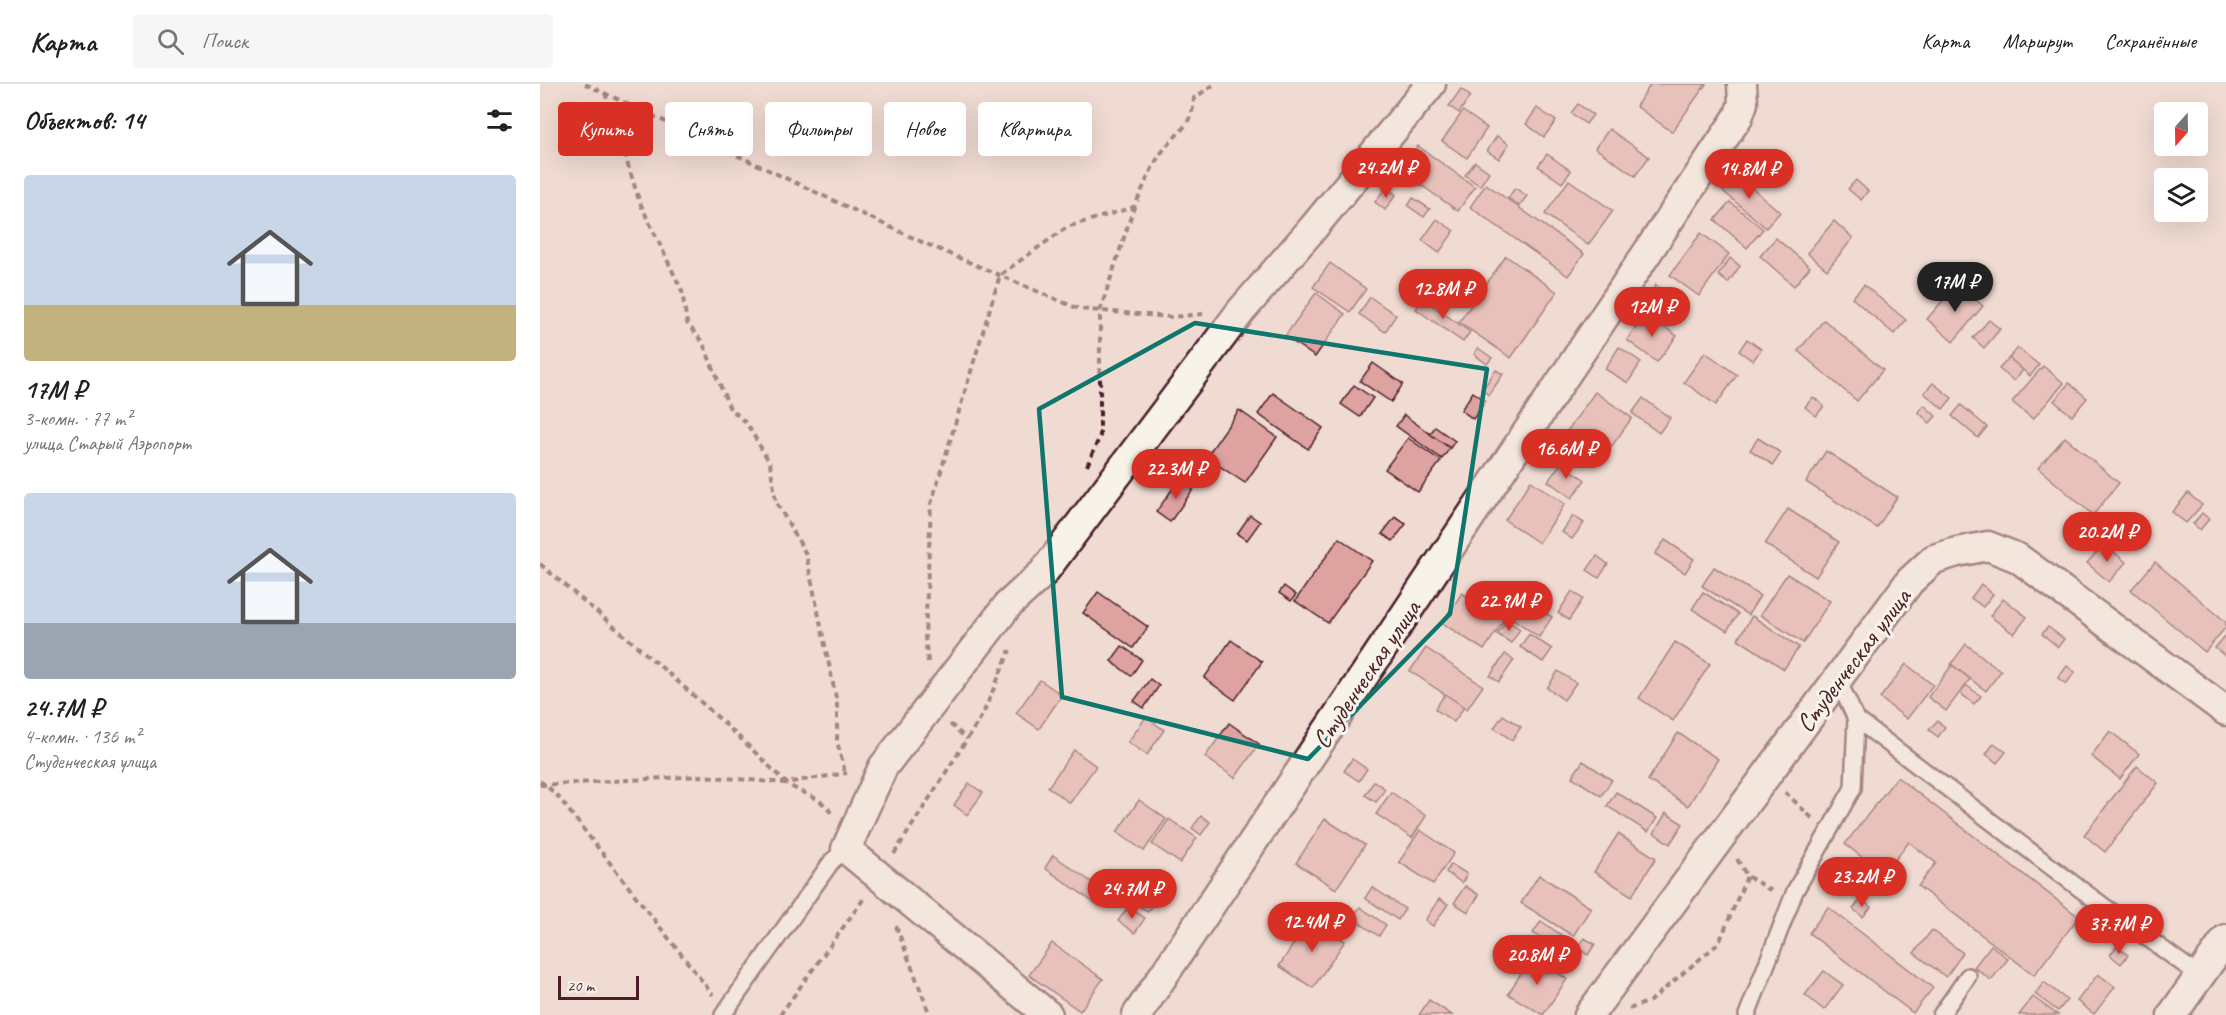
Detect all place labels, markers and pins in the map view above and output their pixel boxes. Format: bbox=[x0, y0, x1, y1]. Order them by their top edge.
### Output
pin: 24.2M ₽ bbox=[1331, 148, 1441, 199]
pin: 14.8M ₽ bbox=[1694, 149, 1804, 200]
pin: 17M ₽ bbox=[1913, 262, 1997, 313]
pin: 12.8M ₽ bbox=[1388, 269, 1498, 320]
pin: 12M ₽ bbox=[1610, 287, 1694, 338]
pin: 16.6M ₽ bbox=[1511, 429, 1621, 480]
pin: 22.3M ₽ bbox=[1121, 449, 1231, 500]
pin: 20.2M ₽ bbox=[2052, 512, 2162, 563]
pin: 22.9M ₽ bbox=[1454, 581, 1564, 632]
pin: 23.2M ₽ bbox=[1807, 857, 1917, 908]
pin: 24.7M ₽ bbox=[1077, 869, 1187, 920]
pin: 12.4M ₽ bbox=[1257, 902, 1367, 953]
pin: 37.7M ₽ bbox=[2064, 904, 2174, 955]
pin: 20.8M ₽ bbox=[1482, 935, 1592, 986]

